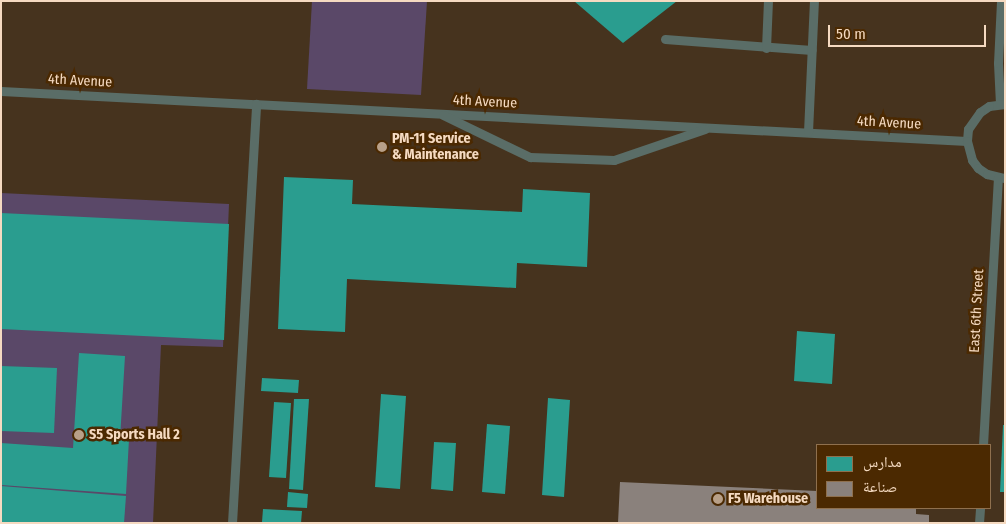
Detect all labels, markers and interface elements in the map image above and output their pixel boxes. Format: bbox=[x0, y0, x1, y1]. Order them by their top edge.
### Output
scale bar bbox=[831, 15, 988, 47]
text: 50 m bbox=[836, 25, 866, 43]
street label: 4th Avenue bbox=[48, 71, 112, 91]
street label: 4th Avenue bbox=[453, 92, 517, 112]
street label: 4th Avenue bbox=[857, 113, 921, 133]
place label: PM-11 Service & Maintenance bbox=[392, 131, 479, 164]
marker: PM-11 Service & Maintenance bbox=[376, 141, 388, 153]
street label: East 6th Street bbox=[966, 269, 988, 353]
place label: S5 Sports Hall 2 bbox=[89, 427, 180, 443]
marker: S5 Sports Hall 2 bbox=[73, 429, 85, 441]
legend bbox=[816, 444, 991, 509]
text: مدارس bbox=[863, 453, 902, 471]
text: صناعة bbox=[863, 478, 897, 496]
place label: F5 Warehouse bbox=[728, 491, 808, 507]
marker: F5 Warehouse bbox=[712, 493, 724, 505]

